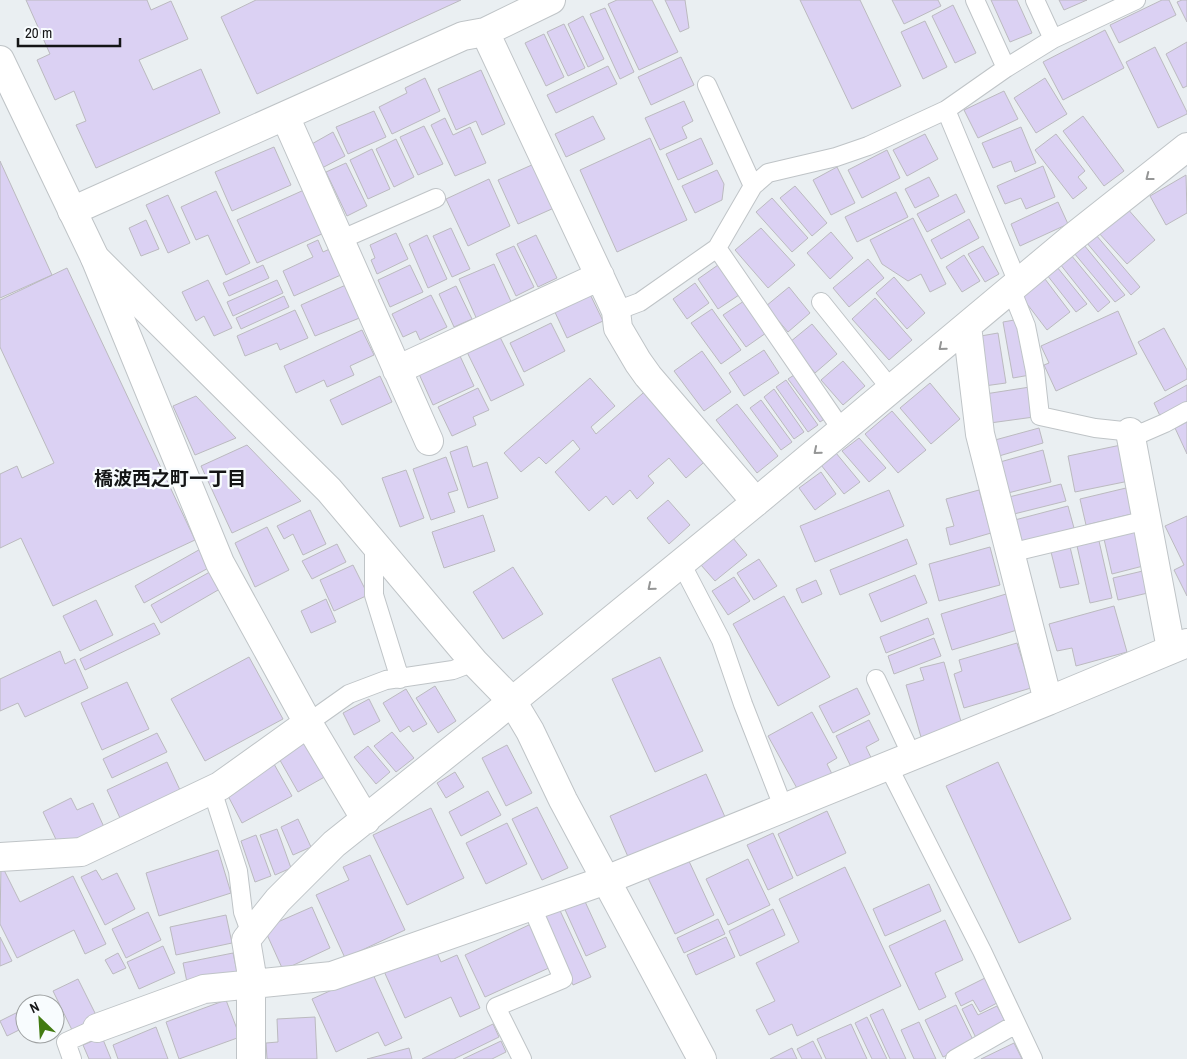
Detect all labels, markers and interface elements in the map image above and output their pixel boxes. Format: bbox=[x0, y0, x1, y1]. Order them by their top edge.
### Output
scale bar bbox=[18, 15, 120, 47]
text: 20 m bbox=[25, 22, 52, 43]
one-way arrow bbox=[1146, 172, 1155, 180]
one-way arrow bbox=[939, 342, 948, 350]
one-way arrow bbox=[814, 445, 823, 454]
district label: 橋波西之町一丁目 bbox=[94, 465, 246, 491]
one-way arrow bbox=[648, 582, 657, 590]
north arrow bbox=[15, 994, 65, 1044]
text: N bbox=[27, 997, 42, 1017]

